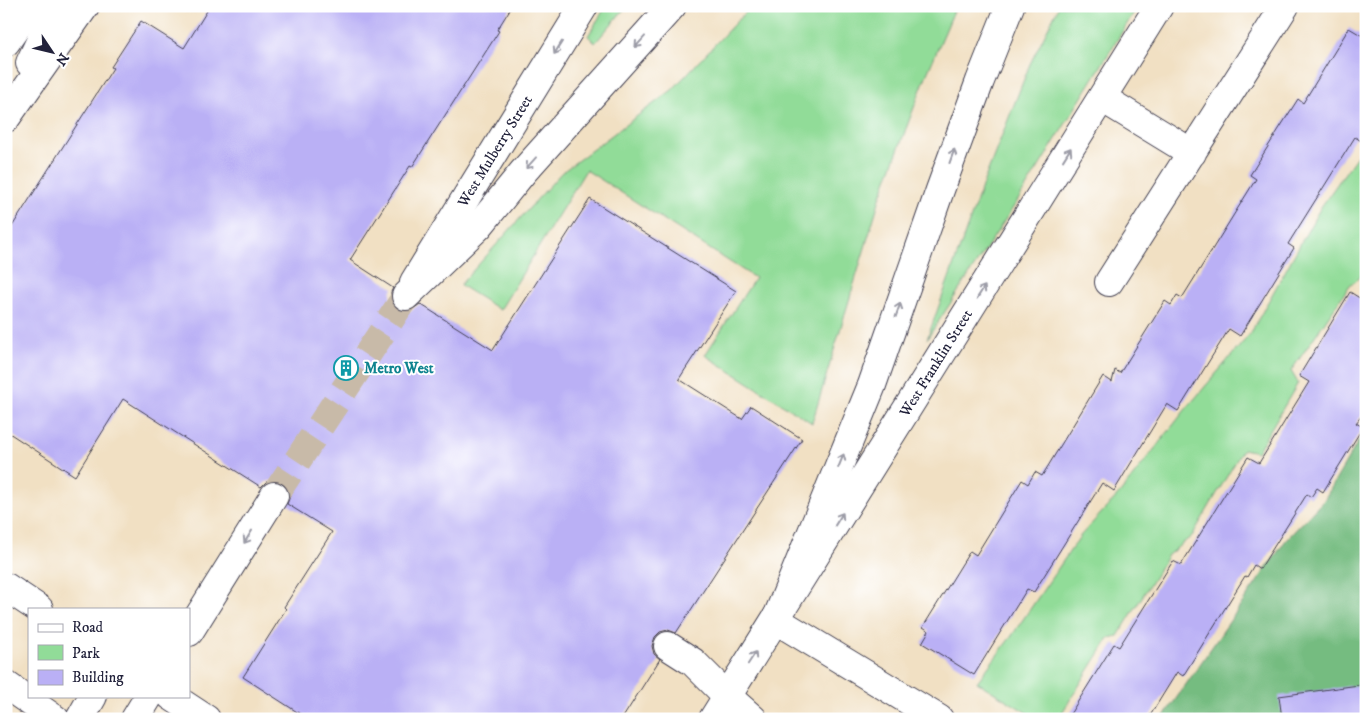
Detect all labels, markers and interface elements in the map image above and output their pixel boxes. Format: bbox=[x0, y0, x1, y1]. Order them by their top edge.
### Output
north arrow bbox=[28, 28, 78, 78]
one-way arrow bbox=[634, 36, 645, 49]
one-way arrow bbox=[553, 40, 563, 54]
text: N bbox=[51, 49, 73, 69]
street label: West Mulberry Street bbox=[453, 91, 536, 211]
one-way arrow bbox=[1062, 148, 1072, 162]
one-way arrow bbox=[948, 149, 957, 164]
one-way arrow bbox=[525, 157, 537, 170]
one-way arrow bbox=[976, 286, 986, 300]
one-way arrow bbox=[894, 302, 903, 318]
street label: West Franklin Street bbox=[895, 306, 976, 421]
building icon: Metro West bbox=[333, 355, 359, 381]
place label: Metro West bbox=[364, 359, 434, 378]
one-way arrow bbox=[837, 454, 846, 470]
one-way arrow bbox=[834, 513, 844, 527]
one-way arrow bbox=[243, 529, 253, 543]
legend bbox=[28, 608, 190, 698]
text: Road bbox=[72, 618, 104, 637]
text: Park bbox=[72, 644, 101, 663]
one-way arrow bbox=[747, 652, 757, 666]
text: Building bbox=[72, 668, 124, 687]

